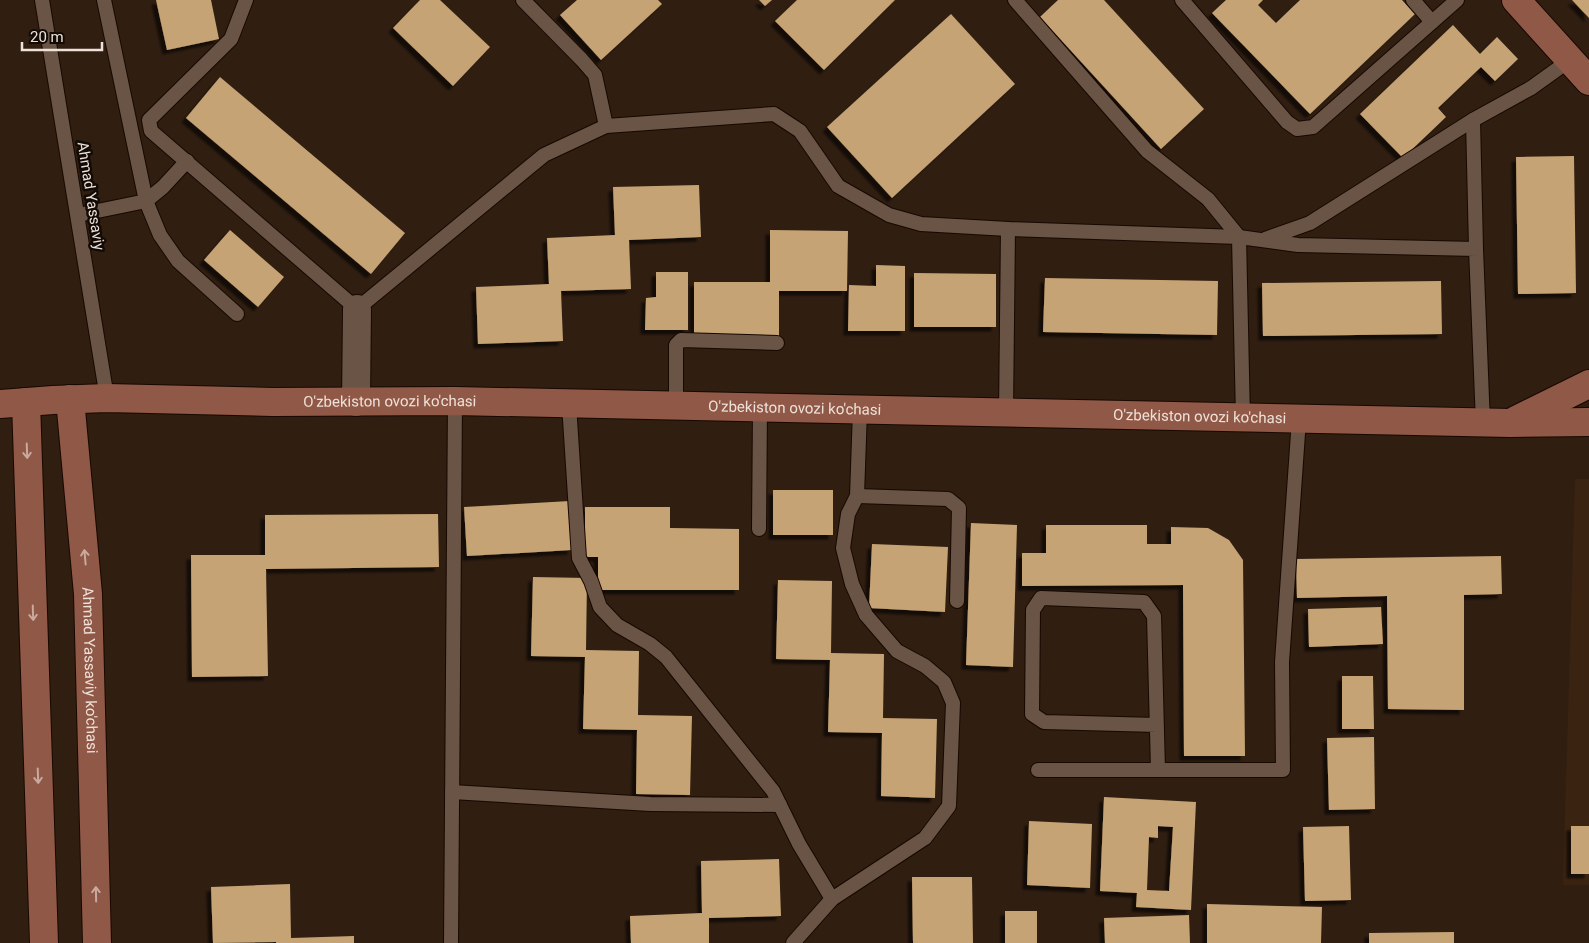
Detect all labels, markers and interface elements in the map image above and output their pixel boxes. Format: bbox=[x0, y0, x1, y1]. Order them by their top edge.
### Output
scale bar bbox=[22, 20, 102, 52]
text: 20 m bbox=[30, 28, 64, 46]
street label: Ahmad Yassaviy bbox=[74, 140, 108, 252]
street label: O'zbekiston ovozi ko'chasi bbox=[303, 392, 477, 411]
street label: O'zbekiston ovozi ko'chasi bbox=[708, 397, 881, 419]
street label: O'zbekiston ovozi ko'chasi bbox=[1113, 406, 1286, 427]
one-way arrow bbox=[23, 443, 32, 459]
one-way arrow bbox=[80, 549, 90, 565]
street label: Ahmad Yassaviy ko'chasi bbox=[78, 586, 101, 754]
one-way arrow bbox=[28, 605, 37, 621]
one-way arrow bbox=[33, 767, 43, 783]
one-way arrow bbox=[91, 887, 100, 903]

